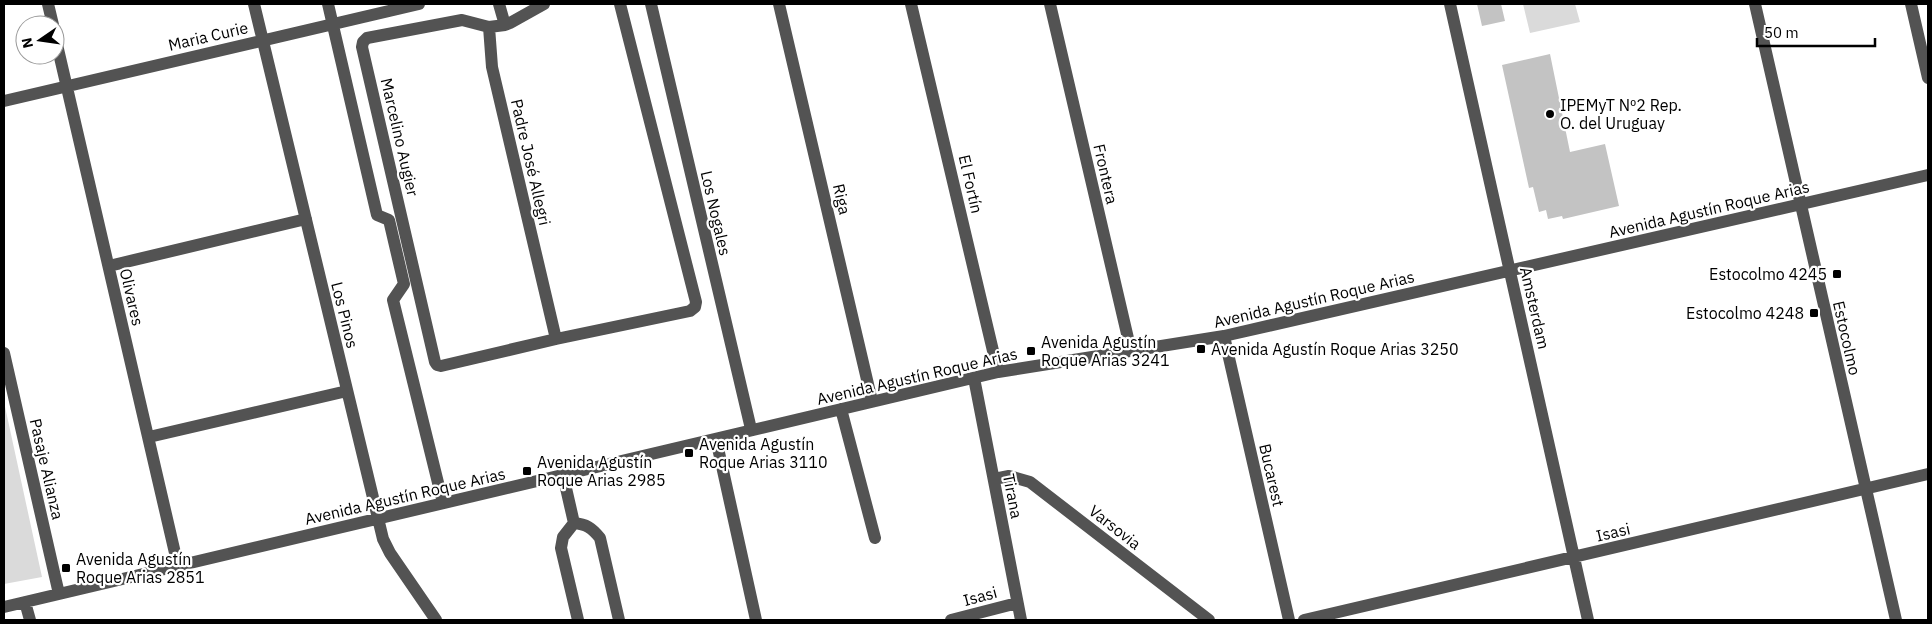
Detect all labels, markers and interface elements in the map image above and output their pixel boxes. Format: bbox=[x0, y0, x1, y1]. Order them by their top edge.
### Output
north arrow bbox=[15, 15, 65, 65]
scale bar bbox=[1757, 15, 1874, 47]
street label: Maria Curie bbox=[166, 17, 250, 55]
text: 50 m bbox=[1764, 23, 1799, 42]
text: N bbox=[17, 36, 37, 50]
street label: Marcelino Augier bbox=[377, 76, 423, 198]
place label: IPEMyT Nº2 Rep. O. del Uruguay bbox=[1560, 95, 1682, 133]
street label: Padre José Allegri bbox=[507, 97, 555, 227]
marker: IPEMyT Nº2 Rep. O. del Uruguay bbox=[1544, 108, 1556, 120]
street label: Frontera bbox=[1089, 142, 1123, 206]
street label: El Fortín bbox=[955, 153, 987, 215]
street label: Los Nogales bbox=[697, 169, 735, 257]
street label: Avenida Agustín Roque Arias bbox=[1607, 176, 1811, 242]
street label: Riga bbox=[829, 182, 855, 217]
place label: Estocolmo 4245 bbox=[1709, 264, 1827, 284]
street label: Amsterdam bbox=[1516, 265, 1554, 351]
street label: Olivares bbox=[116, 266, 148, 328]
street label: Avenida Agustín Roque Arias bbox=[1212, 266, 1416, 332]
marker: Estocolmo 4245 bbox=[1831, 268, 1843, 280]
street label: Los Pinos bbox=[327, 280, 363, 350]
street label: Estocolmo bbox=[1829, 299, 1865, 377]
place label: Estocolmo 4248 bbox=[1686, 303, 1804, 323]
marker: Estocolmo 4248 bbox=[1808, 307, 1820, 319]
place label: Avenida Agustín Roque Arias 3241 bbox=[1041, 332, 1170, 370]
place label: Avenida Agustín Roque Arias 3250 bbox=[1211, 339, 1459, 359]
street label: Avenida Agustín Roque Arias bbox=[815, 343, 1019, 409]
marker: Avenida Agustín Roque Arias 3250 bbox=[1195, 343, 1207, 355]
marker: Avenida Agustín Roque Arias 3241 bbox=[1025, 345, 1037, 357]
street label: Pasaje Alianza bbox=[26, 416, 68, 522]
place label: Avenida Agustín Roque Arias 3110 bbox=[699, 434, 828, 472]
street label: Bucarest bbox=[1255, 442, 1289, 508]
marker: Avenida Agustín Roque Arias 3110 bbox=[683, 447, 695, 459]
place label: Avenida Agustín Roque Arias 2985 bbox=[537, 452, 666, 490]
street label: Avenida Agustín Roque Arias bbox=[303, 463, 507, 529]
marker: Avenida Agustín Roque Arias 2985 bbox=[521, 465, 533, 477]
street label: Tirana bbox=[999, 472, 1027, 521]
street label: Varsovia bbox=[1085, 500, 1145, 554]
street label: Isasi bbox=[1594, 518, 1632, 546]
place label: Avenida Agustín Roque Arias 2851 bbox=[76, 549, 205, 587]
marker: Avenida Agustín Roque Arias 2851 bbox=[60, 562, 72, 574]
street label: Isasi bbox=[961, 582, 999, 610]

